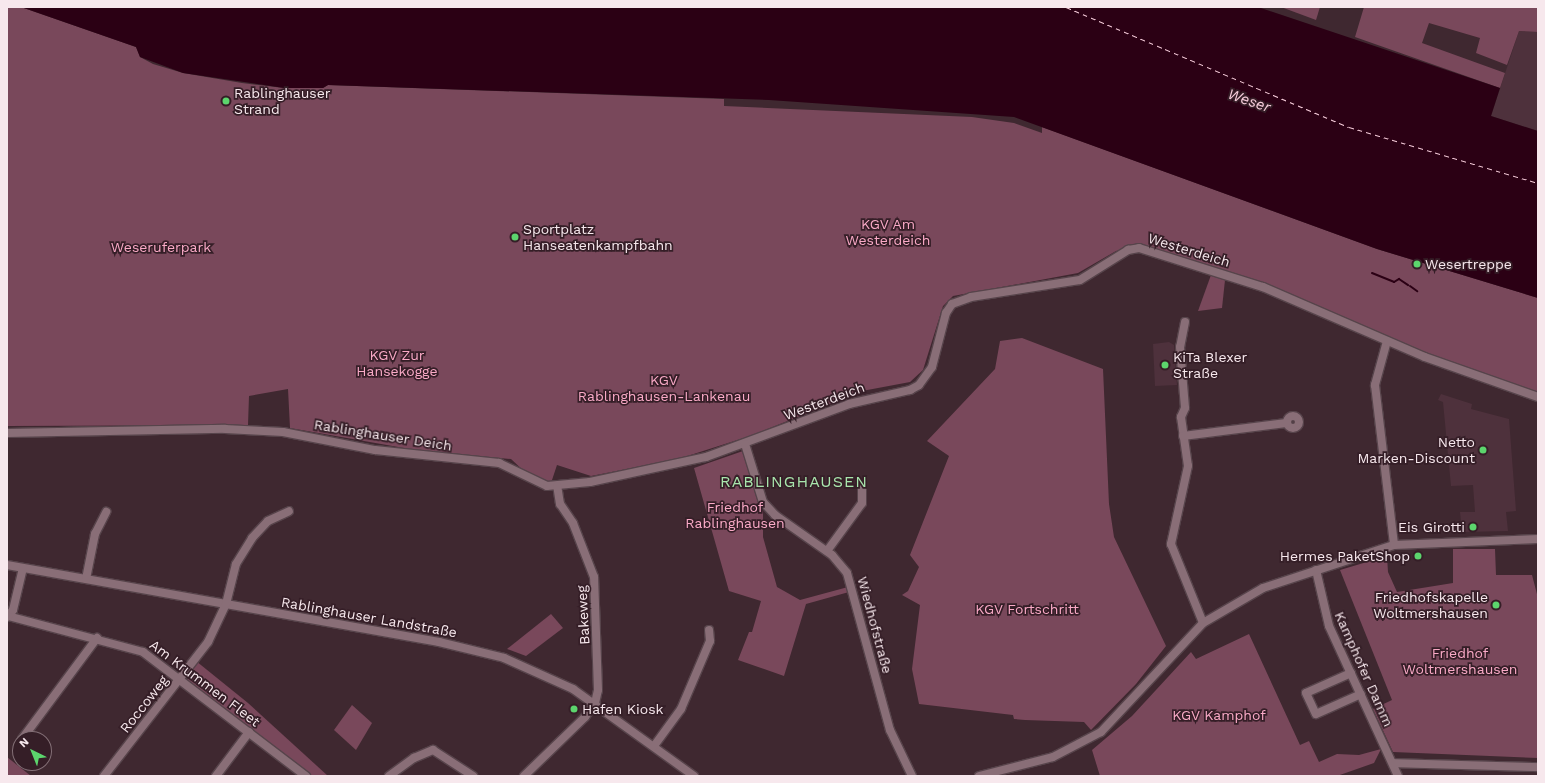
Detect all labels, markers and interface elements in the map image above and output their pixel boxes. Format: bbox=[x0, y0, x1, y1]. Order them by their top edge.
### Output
place label: Rablinghauser Strand bbox=[234, 85, 331, 118]
water label: Weser bbox=[1225, 85, 1273, 117]
marker: Rablinghauser Strand bbox=[221, 96, 231, 106]
park label: KGV Am Westerdeich bbox=[846, 216, 930, 248]
place label: Sportplatz Hanseatenkampfbahn bbox=[523, 221, 673, 254]
street label: Westerdeich bbox=[1146, 230, 1232, 270]
marker: Sportplatz Hanseatenkampfbahn bbox=[510, 232, 520, 242]
park label: Weseruferpark bbox=[111, 239, 211, 255]
place label: Wesertreppe bbox=[1425, 256, 1512, 272]
marker: Wesertreppe bbox=[1412, 259, 1422, 269]
park label: KGV Zur Hansekogge bbox=[356, 347, 438, 380]
place label: KiTa Blexer Straße bbox=[1173, 349, 1248, 382]
marker: KiTa Blexer Straße bbox=[1160, 360, 1170, 370]
park label: KGV Rablinghausen-Lankenau bbox=[578, 372, 750, 404]
street label: Westerdeich bbox=[781, 379, 867, 423]
street label: Rablinghauser Deich bbox=[313, 416, 453, 454]
place label: Netto Marken-Discount bbox=[1357, 434, 1475, 466]
marker: Netto Marken-Discount bbox=[1478, 445, 1488, 455]
district label: RABLINGHAUSEN bbox=[720, 472, 868, 492]
park label: Friedhof Rablinghausen bbox=[685, 499, 785, 532]
place label: Eis Girotti bbox=[1398, 519, 1465, 535]
marker: Eis Girotti bbox=[1468, 522, 1478, 532]
place label: Hermes PaketShop bbox=[1280, 548, 1410, 564]
marker: Hermes PaketShop bbox=[1413, 551, 1423, 561]
street label: Wiedhofstraße bbox=[854, 575, 896, 675]
street label: Bakeweg bbox=[573, 585, 593, 645]
place label: Friedhofskapelle Woltmershausen bbox=[1373, 589, 1488, 622]
street label: Rablinghauser Landstraße bbox=[280, 593, 458, 641]
marker: Friedhofskapelle Woltmershausen bbox=[1491, 600, 1501, 610]
park label: KGV Fortschritt bbox=[975, 601, 1079, 617]
street label: Kamphofer Damm bbox=[1331, 609, 1397, 729]
street label: Am Krummen Fleet bbox=[147, 636, 263, 730]
park label: Friedhof Woltmershausen bbox=[1403, 645, 1517, 678]
street label: Roccoweg bbox=[116, 672, 172, 736]
place label: Hafen Kiosk bbox=[582, 701, 663, 717]
marker: Hafen Kiosk bbox=[569, 704, 579, 714]
park label: KGV Kamphof bbox=[1172, 707, 1266, 723]
north arrow bbox=[12, 731, 52, 771]
text: N bbox=[17, 735, 32, 750]

